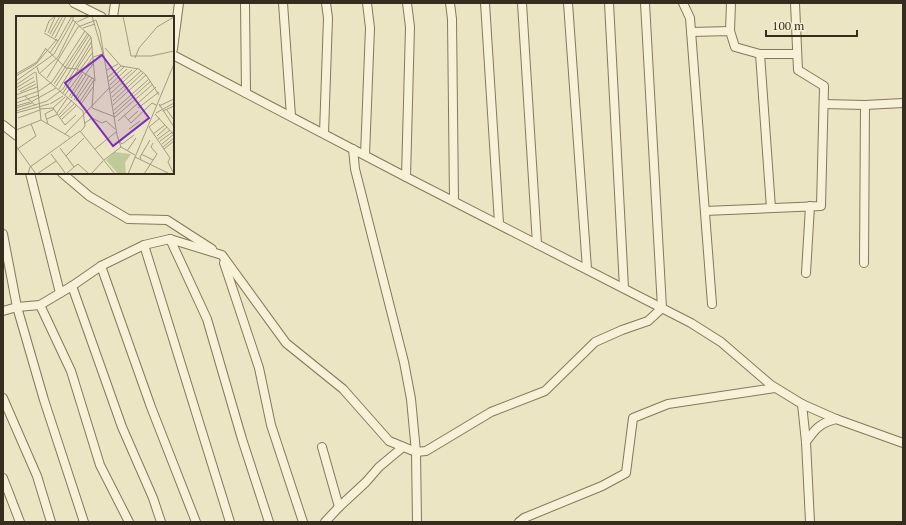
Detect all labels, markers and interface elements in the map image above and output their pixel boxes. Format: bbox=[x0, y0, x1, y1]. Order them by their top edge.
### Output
scale bar bbox=[766, 12, 857, 38]
inset map bbox=[16, 16, 174, 174]
text: 100 m bbox=[772, 18, 805, 33]

